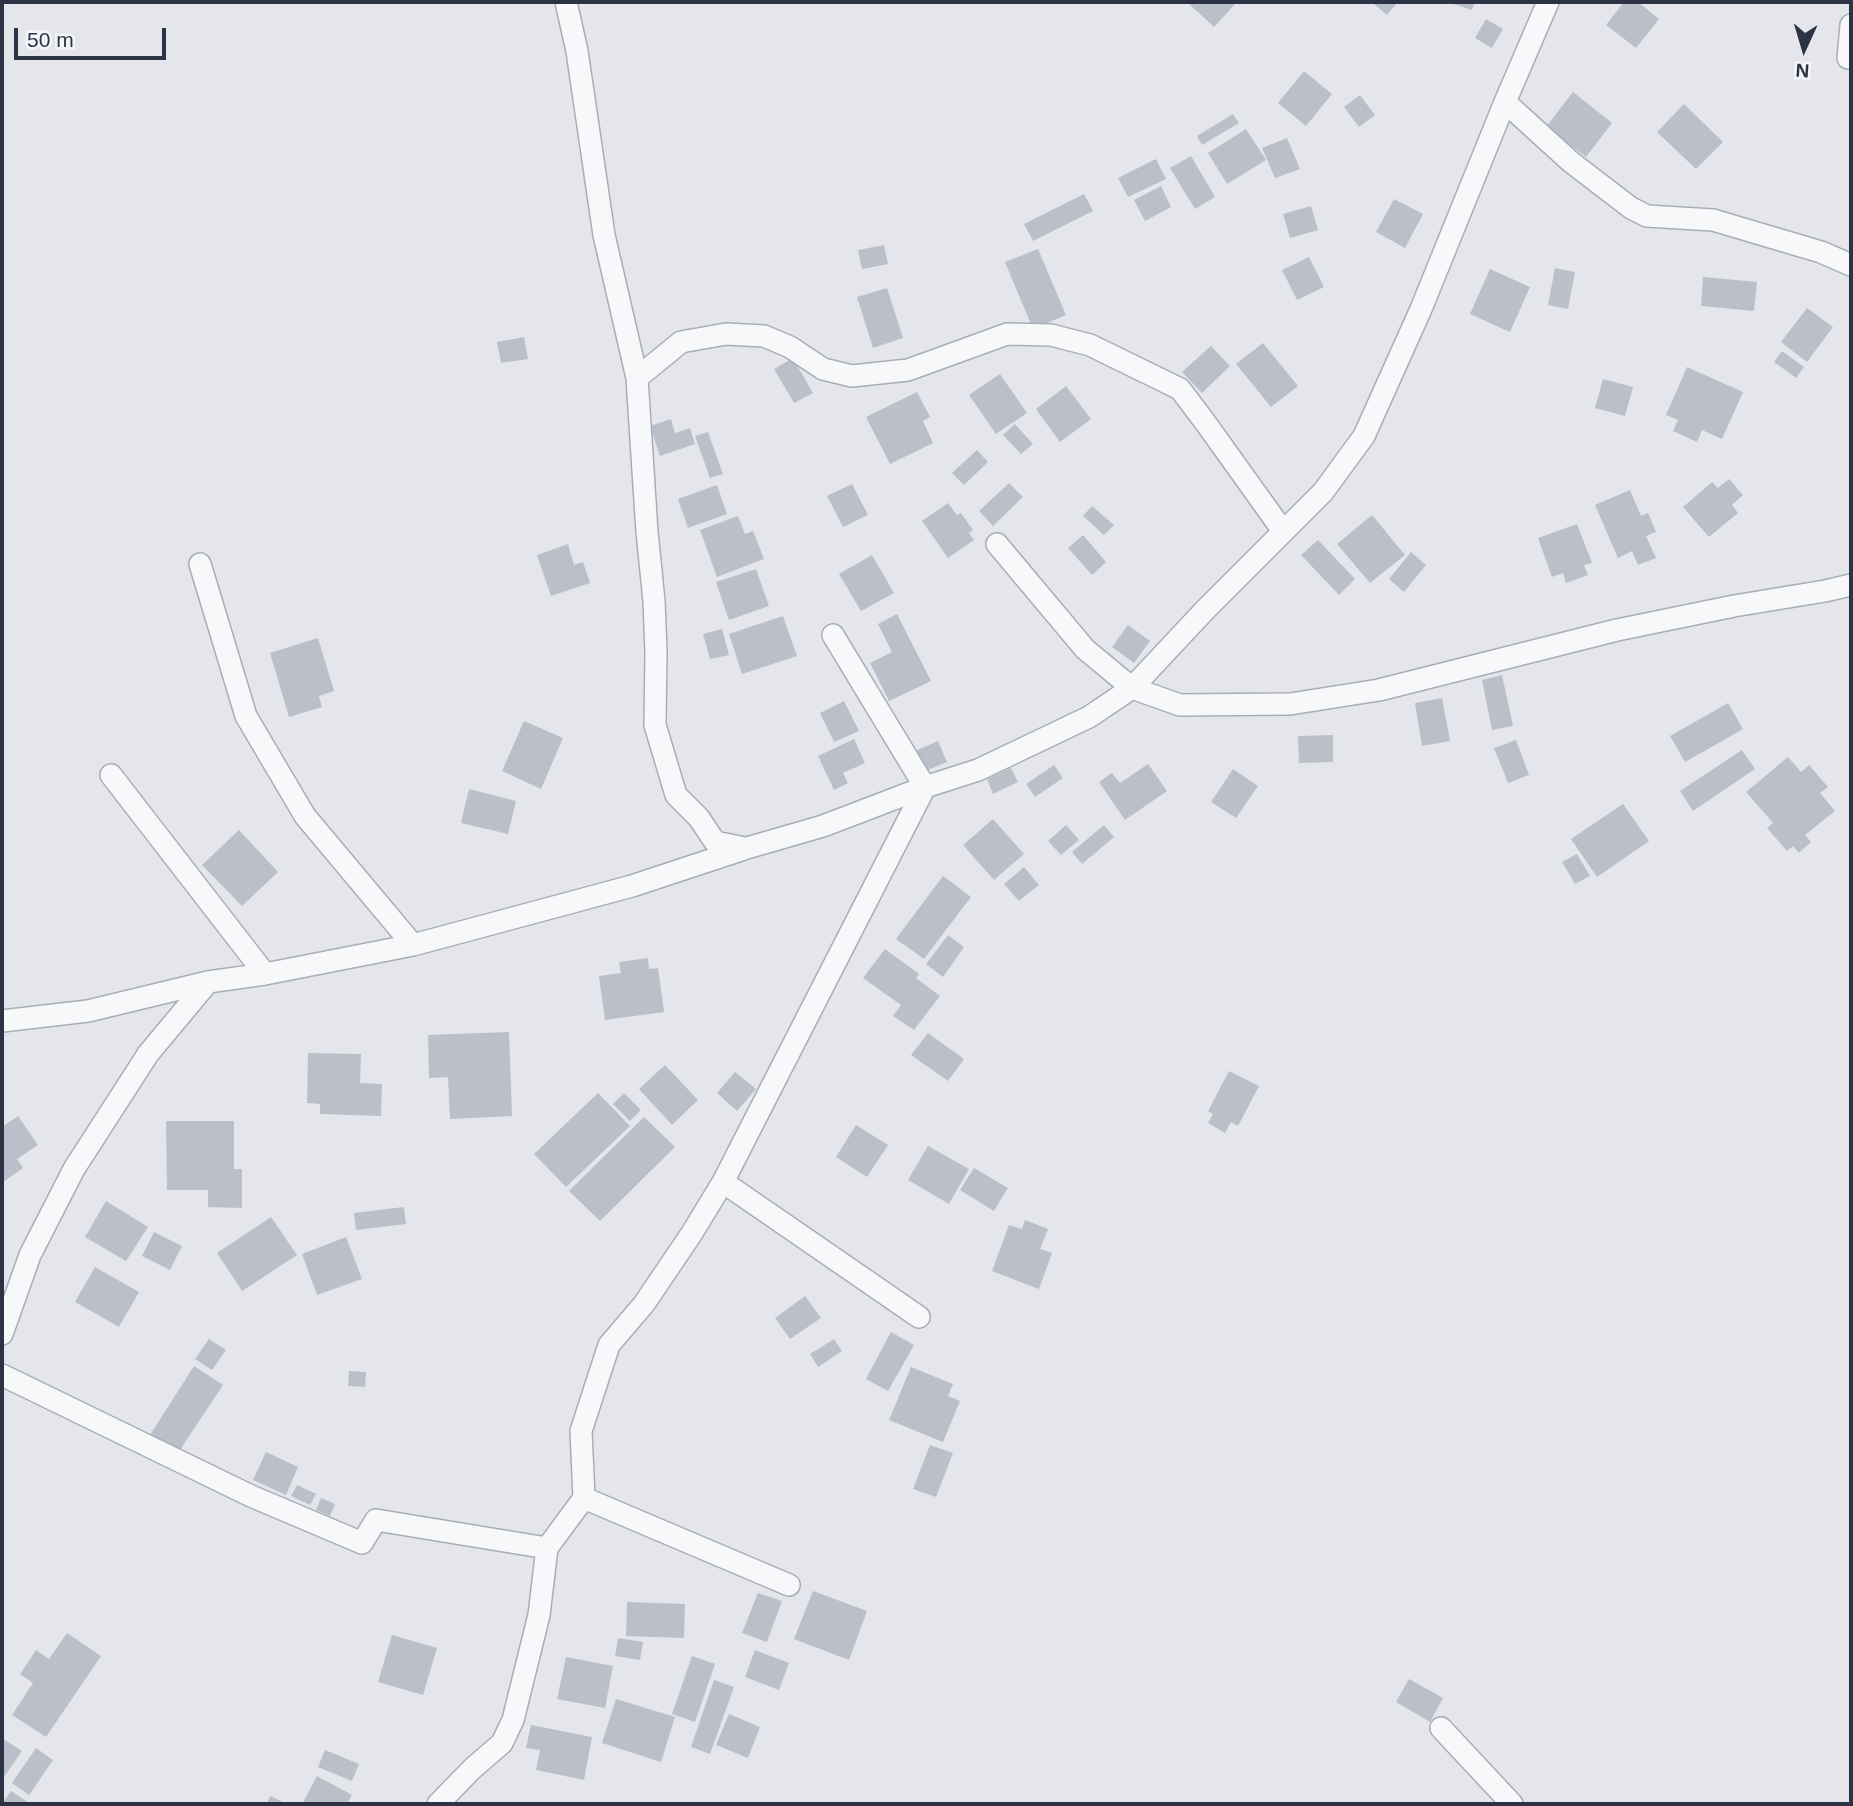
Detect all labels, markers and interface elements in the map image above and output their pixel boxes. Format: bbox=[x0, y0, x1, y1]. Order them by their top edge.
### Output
scale bar bbox=[18, 14, 170, 58]
north arrow bbox=[1769, 14, 1839, 84]
text: 50 m bbox=[27, 28, 74, 51]
text: N bbox=[1795, 59, 1810, 81]

